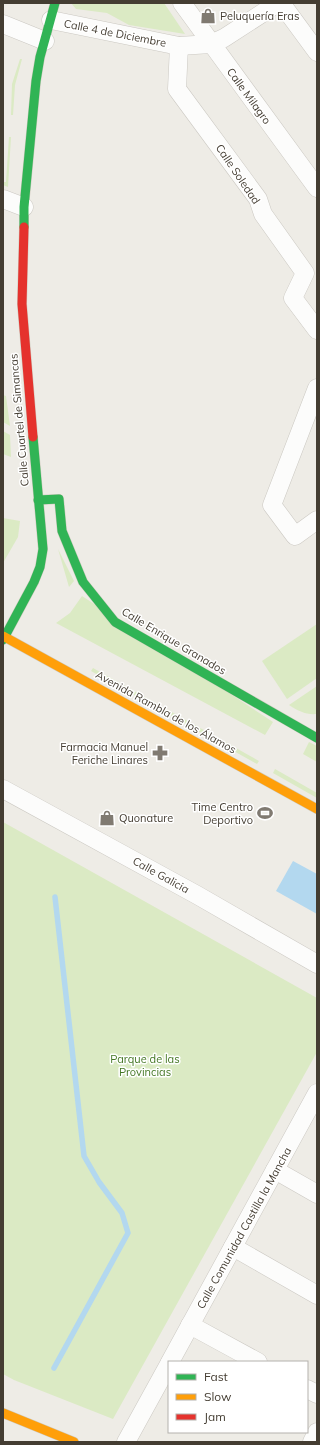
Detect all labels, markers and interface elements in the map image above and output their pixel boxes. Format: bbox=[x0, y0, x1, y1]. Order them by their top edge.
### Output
shop icon: Peluquería Eras bbox=[199, 7, 217, 25]
place label: Peluquería Eras bbox=[220, 9, 299, 23]
street label: Calle 4 de Diciembre bbox=[63, 16, 167, 50]
street label: Calle Milagro bbox=[224, 65, 274, 127]
street label: Calle Soledad bbox=[213, 141, 263, 207]
street label: Calle Cuartel de Simancas bbox=[6, 353, 32, 487]
street label: Calle Enrique Granados bbox=[119, 604, 229, 678]
street label: Avenida Rambla de los Álamos bbox=[93, 667, 239, 757]
place label: Farmacia Manuel Feriche Linares bbox=[60, 740, 148, 767]
pharmacy icon: Farmacia Manuel Feriche Linares bbox=[151, 744, 169, 762]
place label: Time Centro Deportivo bbox=[192, 800, 253, 827]
sports icon: Time Centro Deportivo bbox=[256, 804, 274, 822]
shop icon: Quonature bbox=[98, 809, 116, 827]
place label: Quonature bbox=[119, 811, 173, 825]
street label: Calle Galicia bbox=[130, 854, 192, 896]
park label: Parque de las Provincias bbox=[110, 1052, 180, 1079]
street label: Calle Comunidad Castilla la Mancha bbox=[194, 1145, 294, 1311]
legend bbox=[168, 1361, 308, 1433]
text: Fast bbox=[204, 1369, 228, 1384]
text: Slow bbox=[204, 1389, 232, 1404]
text: Jam bbox=[204, 1409, 226, 1424]

